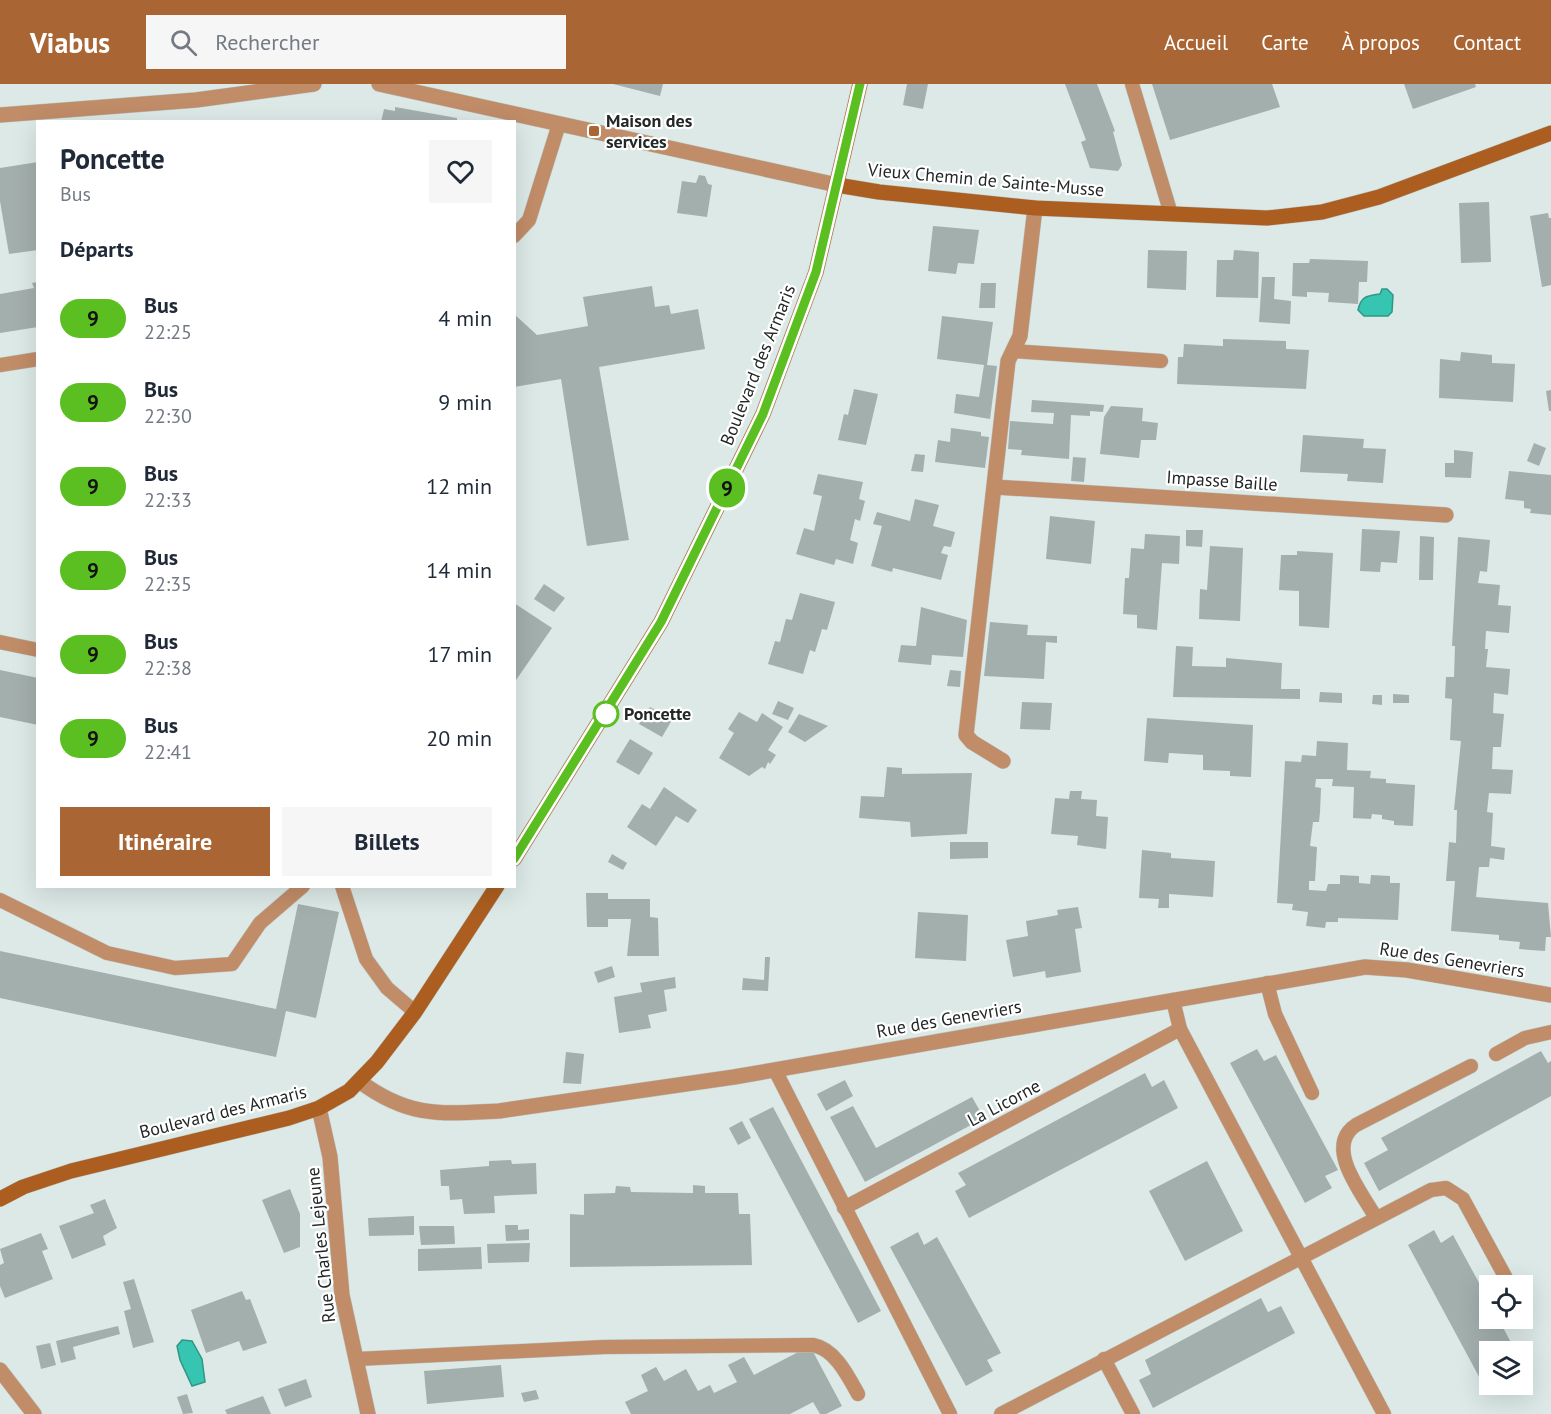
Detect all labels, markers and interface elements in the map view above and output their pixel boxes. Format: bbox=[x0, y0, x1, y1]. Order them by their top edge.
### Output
search box bbox=[146, 15, 566, 69]
text: Viabus bbox=[30, 24, 110, 61]
icon: search bbox=[167, 26, 200, 59]
text: Rechercher bbox=[215, 28, 319, 56]
text: Accueil bbox=[1164, 29, 1228, 56]
text: Carte bbox=[1261, 29, 1309, 56]
text: À propos bbox=[1342, 29, 1420, 56]
text: Contact bbox=[1453, 29, 1521, 56]
place label: Maison des services bbox=[606, 109, 693, 153]
marker: Maison des services bbox=[587, 124, 601, 138]
text: Poncette bbox=[60, 140, 165, 177]
button: heart bbox=[429, 140, 492, 203]
street label: Vieux Chemin de Sainte-Musse bbox=[866, 158, 1105, 201]
text: Bus bbox=[60, 181, 91, 207]
text: Départs bbox=[60, 235, 134, 263]
street label: Boulevard des Armaris bbox=[715, 281, 800, 449]
text: Bus bbox=[144, 291, 178, 319]
text: 4 min bbox=[438, 304, 492, 332]
text: 9 bbox=[87, 305, 99, 332]
text: 22:25 bbox=[144, 319, 192, 345]
text: Bus bbox=[144, 375, 178, 403]
text: 9 min bbox=[438, 388, 492, 416]
text: 9 bbox=[87, 389, 99, 416]
text: 22:30 bbox=[144, 403, 192, 429]
text: Bus bbox=[144, 459, 178, 487]
street label: Impasse Baille bbox=[1166, 465, 1278, 496]
line badge: 9 bbox=[708, 468, 746, 508]
text: 12 min bbox=[426, 472, 492, 500]
text: 9 bbox=[87, 473, 99, 500]
text: 9 bbox=[721, 475, 733, 502]
text: 22:33 bbox=[144, 487, 192, 513]
text: Bus bbox=[144, 543, 178, 571]
text: 14 min bbox=[426, 556, 492, 584]
text: 9 bbox=[87, 557, 99, 584]
text: 22:35 bbox=[144, 571, 192, 597]
text: Bus bbox=[144, 627, 178, 655]
text: 17 min bbox=[428, 640, 492, 668]
text: 9 bbox=[87, 641, 99, 668]
text: 22:38 bbox=[144, 655, 192, 681]
marker: Poncette bbox=[593, 701, 619, 727]
place label: Poncette bbox=[624, 702, 691, 725]
text: Bus bbox=[144, 711, 178, 739]
text: 20 min bbox=[426, 724, 492, 752]
text: 9 bbox=[87, 725, 99, 752]
text: 22:41 bbox=[144, 739, 192, 765]
button: Itinéraire bbox=[60, 807, 270, 876]
button: Billets bbox=[282, 807, 492, 876]
street label: Rue des Genevriers bbox=[1378, 937, 1526, 982]
street label: Rue des Genevriers bbox=[875, 994, 1023, 1043]
street label: La Licorne bbox=[963, 1074, 1044, 1131]
street label: Boulevard des Armaris bbox=[137, 1080, 309, 1143]
street label: Rue Charles Lejeune bbox=[301, 1166, 340, 1324]
map controls bbox=[1479, 1275, 1533, 1395]
button: locate bbox=[1479, 1275, 1533, 1329]
button: layers bbox=[1479, 1341, 1533, 1395]

